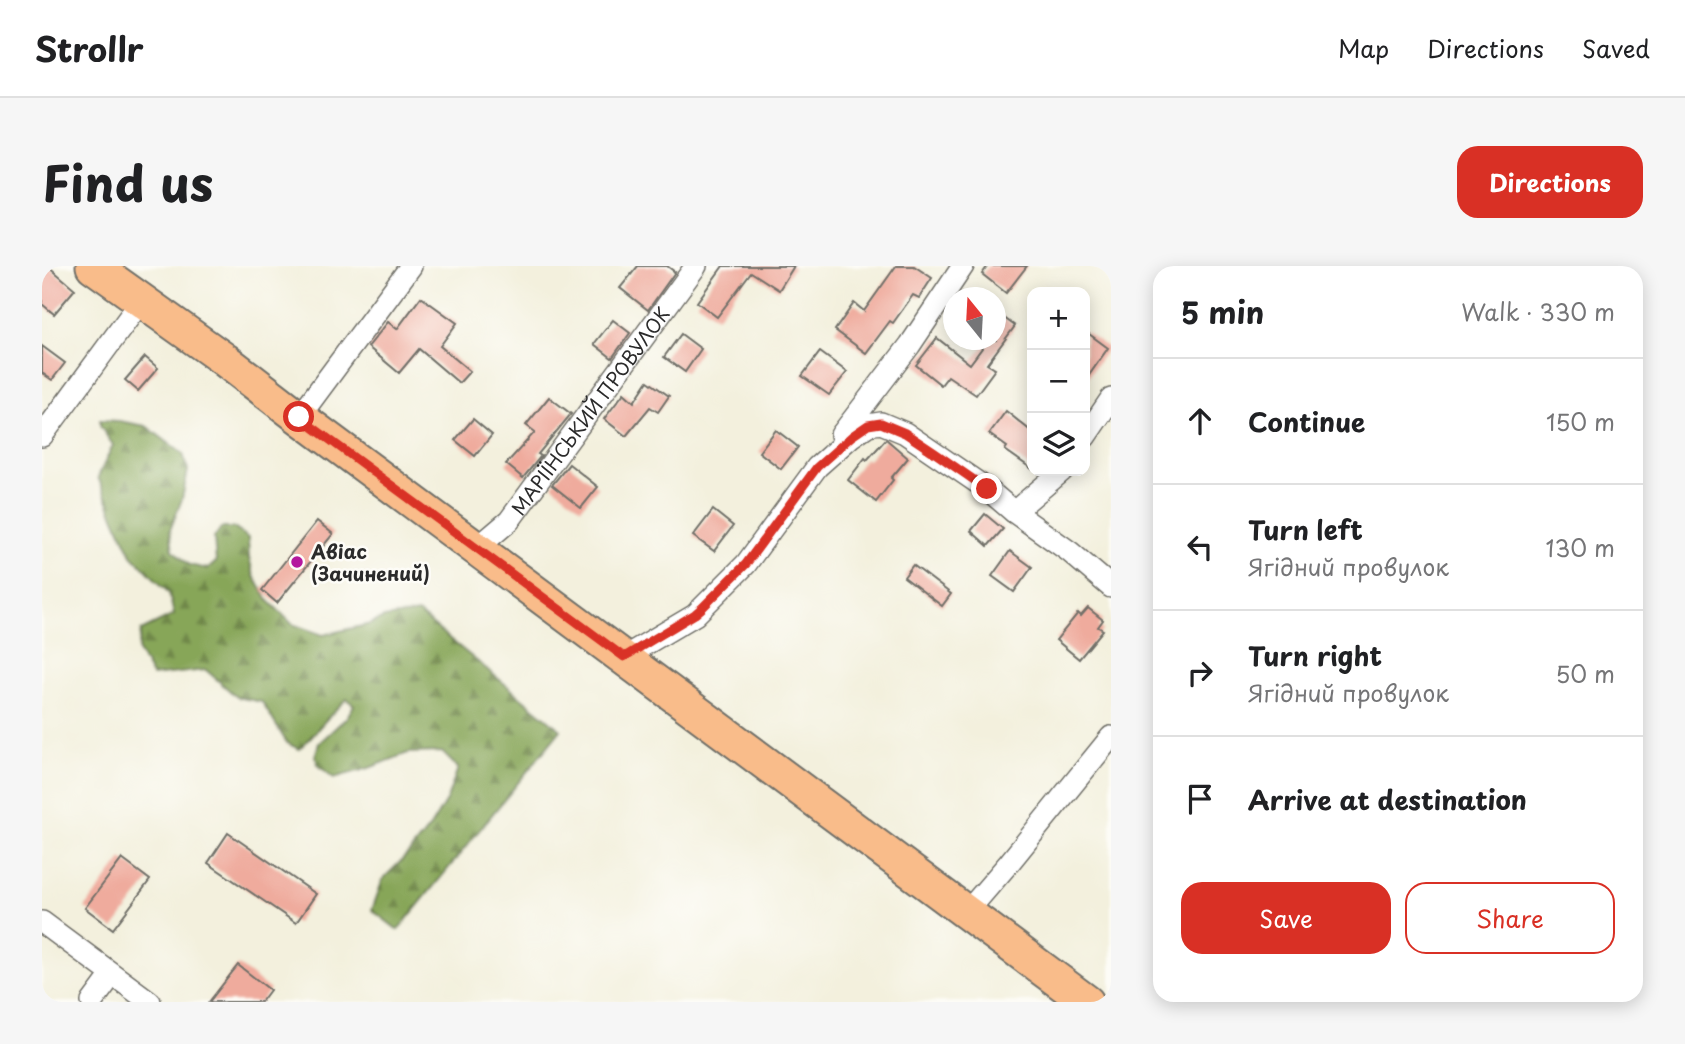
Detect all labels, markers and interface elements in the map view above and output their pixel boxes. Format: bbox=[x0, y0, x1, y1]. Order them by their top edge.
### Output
text: Strollr bbox=[35, 23, 144, 73]
text: Map bbox=[1338, 30, 1389, 66]
text: Directions bbox=[1427, 30, 1544, 66]
text: Saved bbox=[1582, 30, 1650, 66]
text: Find us bbox=[42, 145, 213, 219]
button: Directions bbox=[1457, 146, 1643, 218]
north arrow bbox=[943, 287, 1006, 350]
map controls bbox=[1027, 287, 1090, 476]
button: + bbox=[1027, 287, 1090, 350]
text: 5 min bbox=[1181, 289, 1264, 334]
text: Walk · 330 m bbox=[1461, 294, 1615, 329]
street label: МАРІЇНСЬКИЙ ПРОВУЛОК bbox=[504, 301, 676, 521]
button: − bbox=[1027, 350, 1090, 413]
route start bbox=[283, 401, 314, 432]
icon: ahead bbox=[1181, 402, 1219, 440]
text: Continue bbox=[1248, 402, 1365, 441]
text: 150 m bbox=[1546, 404, 1615, 439]
button: layers bbox=[1027, 413, 1090, 476]
route end bbox=[971, 473, 1002, 504]
text: Turn left bbox=[1248, 510, 1363, 549]
icon: left bbox=[1181, 528, 1219, 566]
text: 130 m bbox=[1545, 530, 1615, 565]
place label: Авіас (Зачинений) bbox=[310, 537, 430, 587]
text: Ягідний провулок bbox=[1248, 549, 1449, 584]
marker: Авіас (Зачинений) bbox=[289, 554, 305, 570]
text: Turn right bbox=[1248, 636, 1382, 675]
icon: right bbox=[1181, 654, 1219, 692]
text: 50 m bbox=[1555, 656, 1615, 691]
text: Ягідний провулок bbox=[1248, 675, 1449, 710]
icon: arrive bbox=[1181, 780, 1219, 818]
text: Arrive at destination bbox=[1248, 780, 1527, 819]
button: Save bbox=[1181, 882, 1391, 954]
button: Share bbox=[1405, 882, 1615, 954]

